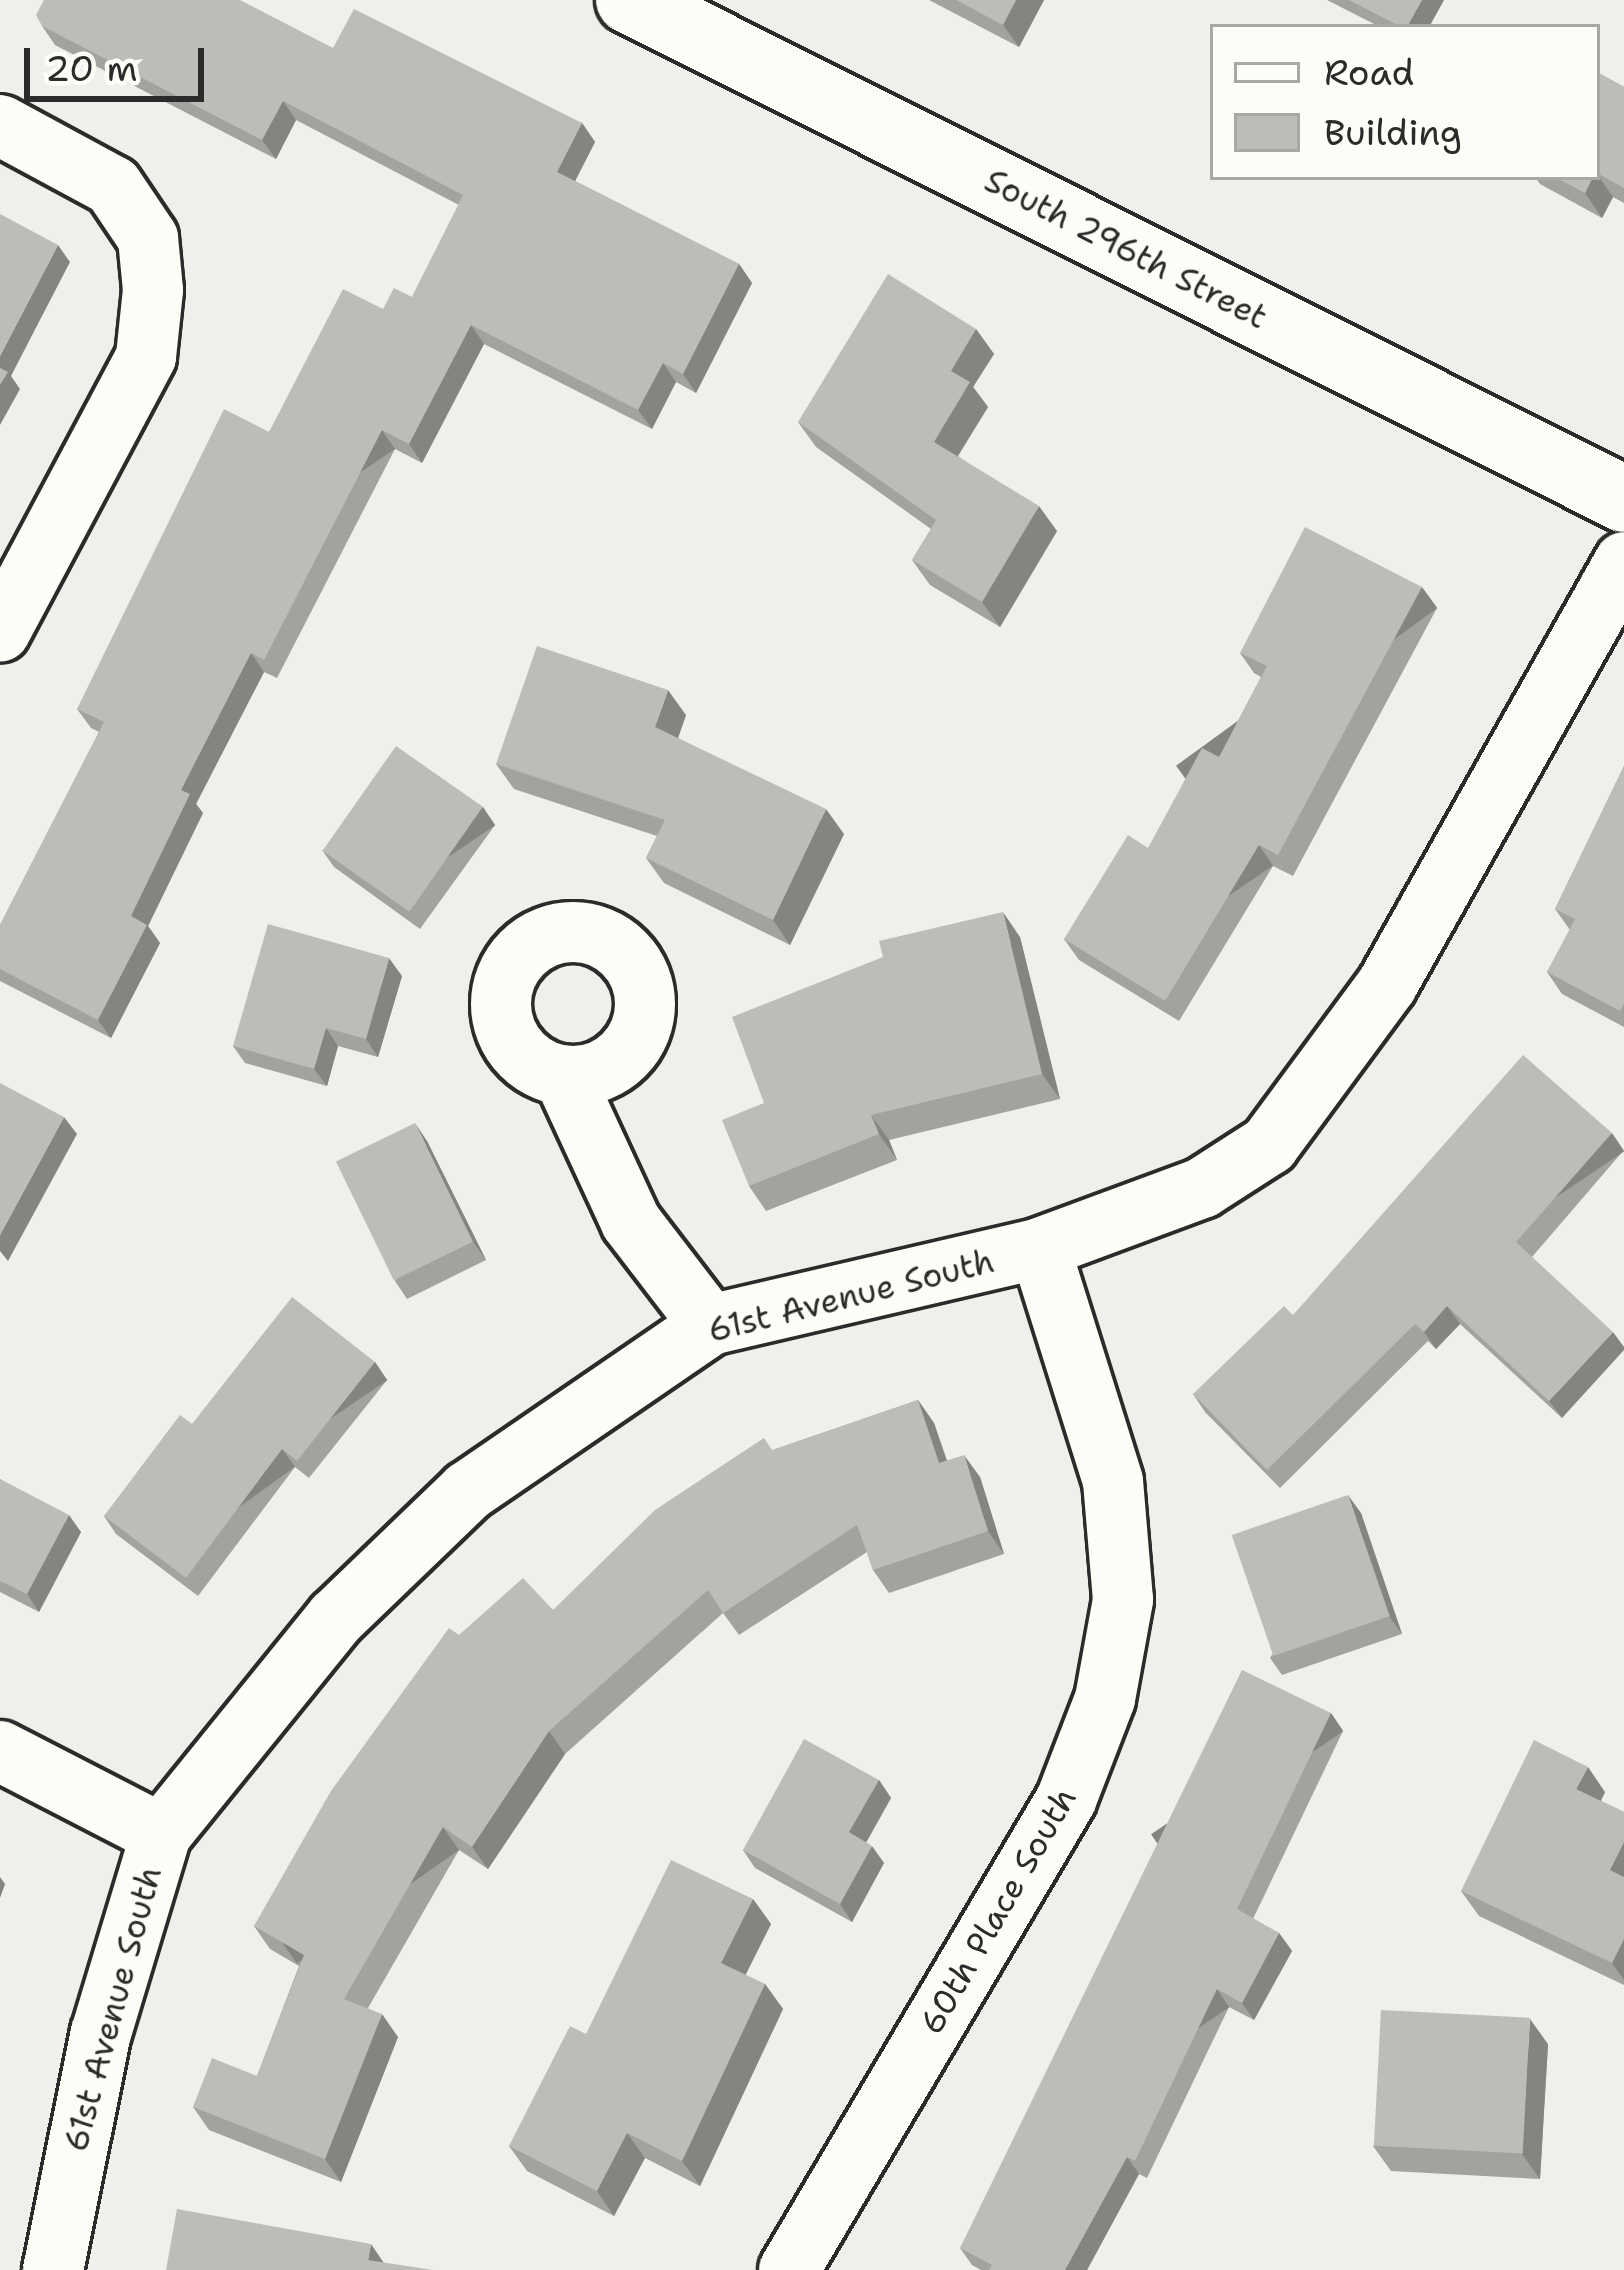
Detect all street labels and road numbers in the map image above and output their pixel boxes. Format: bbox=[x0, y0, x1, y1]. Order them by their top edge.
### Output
street label: South 296th Street bbox=[978, 161, 1274, 337]
street label: 61st Avenue South bbox=[704, 1241, 998, 1351]
street label: 60th Place South bbox=[911, 1781, 1085, 2041]
street label: 61st Avenue South bbox=[56, 1862, 170, 2156]

